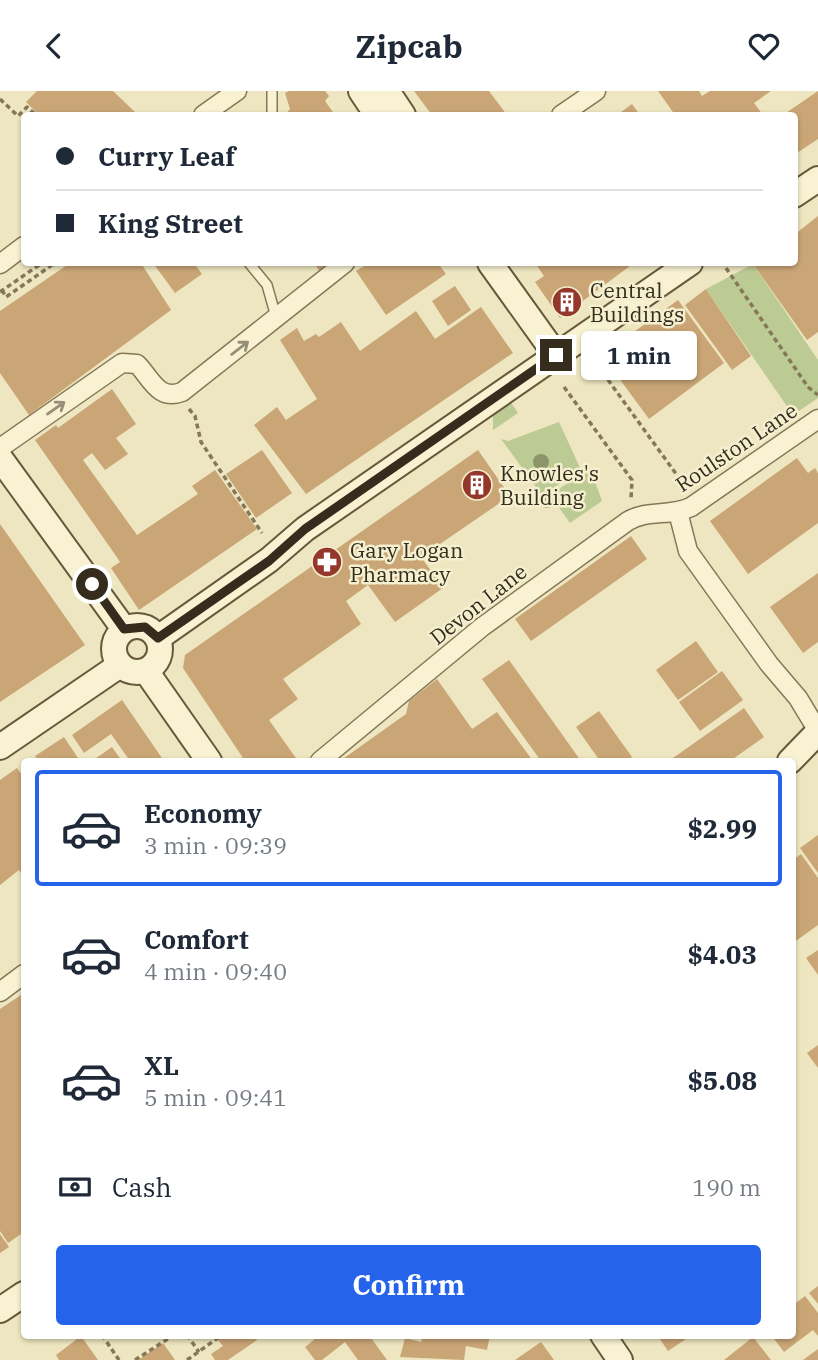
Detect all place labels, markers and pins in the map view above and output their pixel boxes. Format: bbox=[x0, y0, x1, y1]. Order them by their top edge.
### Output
place label: Central Buildings bbox=[590, 276, 684, 328]
building icon: Central Buildings bbox=[550, 285, 584, 319]
place label: Knowles's Building bbox=[500, 459, 599, 511]
building icon: Knowles's Building bbox=[460, 468, 494, 502]
place label: Gary Logan Pharmacy bbox=[350, 536, 463, 588]
pharmacy icon: Gary Logan Pharmacy bbox=[310, 545, 344, 579]

